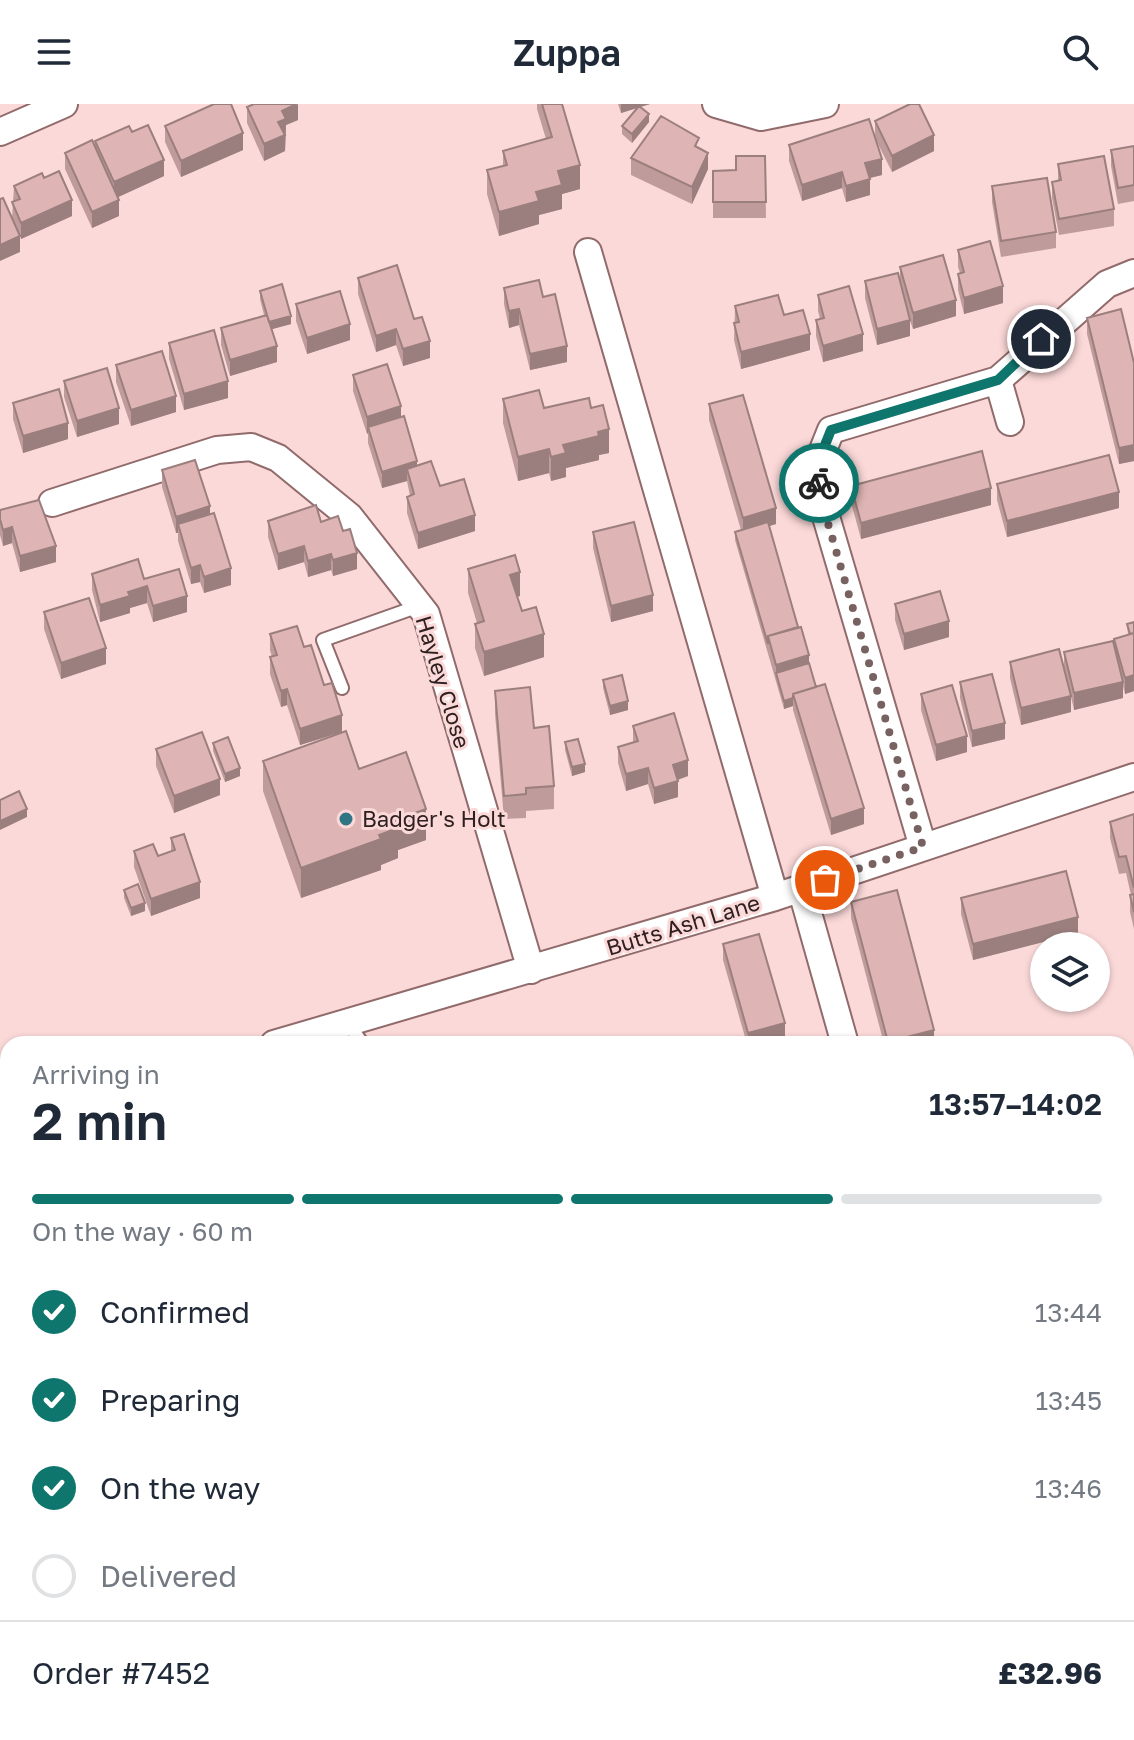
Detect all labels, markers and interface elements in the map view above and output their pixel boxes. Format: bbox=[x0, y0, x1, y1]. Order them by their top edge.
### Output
icon: menu bbox=[32, 30, 76, 74]
icon: search bbox=[1058, 30, 1102, 74]
text: Zuppa bbox=[513, 31, 621, 74]
pin bbox=[1007, 305, 1075, 373]
icon: home bbox=[1019, 317, 1063, 361]
courier bbox=[779, 443, 859, 523]
icon: bike bbox=[797, 461, 841, 505]
street label: Hayley Close bbox=[410, 612, 476, 751]
place label: Badger's Holt bbox=[362, 805, 506, 832]
marker: Badger's Holt bbox=[337, 810, 355, 828]
pin bbox=[791, 846, 859, 914]
icon: bag bbox=[803, 858, 847, 902]
street label: Butts Ash Lane bbox=[603, 888, 763, 961]
map controls bbox=[1030, 932, 1110, 1012]
button: layers bbox=[1030, 932, 1110, 1012]
text: Arriving in bbox=[32, 1059, 160, 1090]
text: 13:57–14:02 bbox=[929, 1086, 1102, 1122]
text: 2 min bbox=[32, 1089, 167, 1151]
text: On the way · 60 m bbox=[32, 1216, 253, 1247]
icon: check bbox=[32, 1290, 76, 1334]
text: Confirmed bbox=[100, 1294, 250, 1330]
text: 13:44 bbox=[1035, 1297, 1102, 1328]
icon: check bbox=[32, 1378, 76, 1422]
text: Preparing bbox=[100, 1382, 241, 1418]
text: 13:45 bbox=[1035, 1385, 1102, 1416]
icon: check bbox=[32, 1466, 76, 1510]
text: On the way bbox=[100, 1470, 260, 1506]
text: 13:46 bbox=[1035, 1473, 1102, 1504]
text: Delivered bbox=[100, 1558, 237, 1594]
text: Order #7452 bbox=[32, 1655, 210, 1691]
text: £32.96 bbox=[998, 1655, 1102, 1691]

